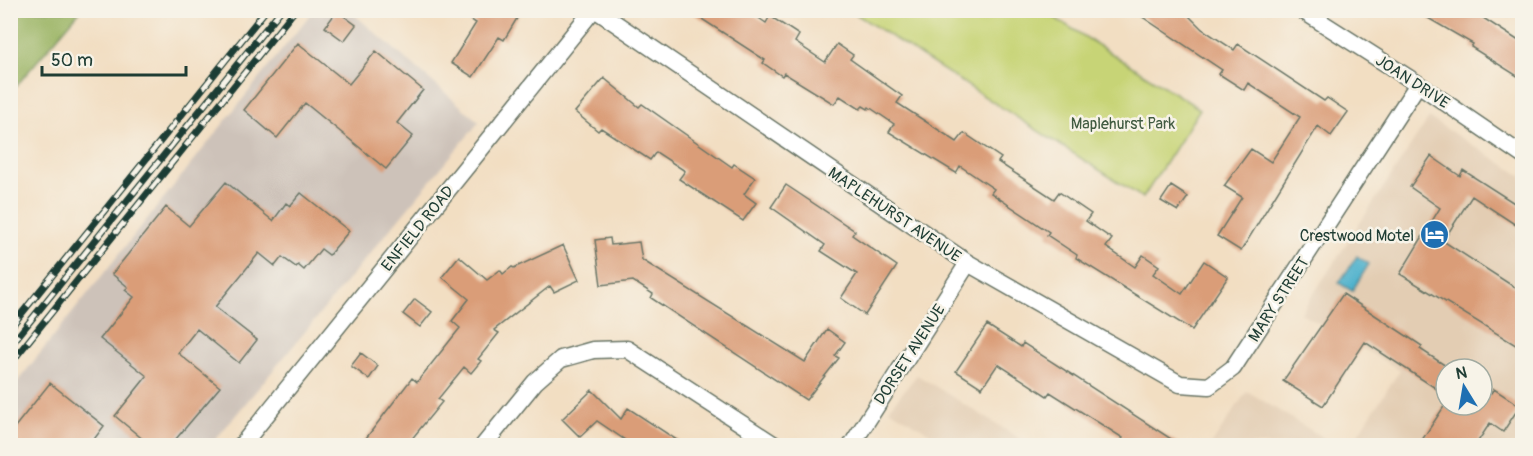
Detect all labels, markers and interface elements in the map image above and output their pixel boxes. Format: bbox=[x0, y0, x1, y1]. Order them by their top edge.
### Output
scale bar bbox=[42, 39, 186, 77]
text: 50 m bbox=[51, 49, 93, 72]
street label: JOAN DRIVE bbox=[1372, 51, 1453, 113]
park label: Maplehurst Park bbox=[1071, 114, 1176, 134]
street label: MAPLEHURST AVENUE bbox=[824, 163, 965, 267]
street label: ENFIELD ROAD bbox=[377, 182, 458, 275]
hotel icon: Crestwood Motel bbox=[1419, 219, 1451, 251]
place label: Crestwood Motel bbox=[1300, 226, 1414, 246]
street label: MARY STREET bbox=[1244, 253, 1314, 346]
street label: DORSET AVENUE bbox=[870, 301, 950, 409]
north arrow bbox=[1434, 357, 1494, 417]
text: N bbox=[1454, 362, 1469, 384]

